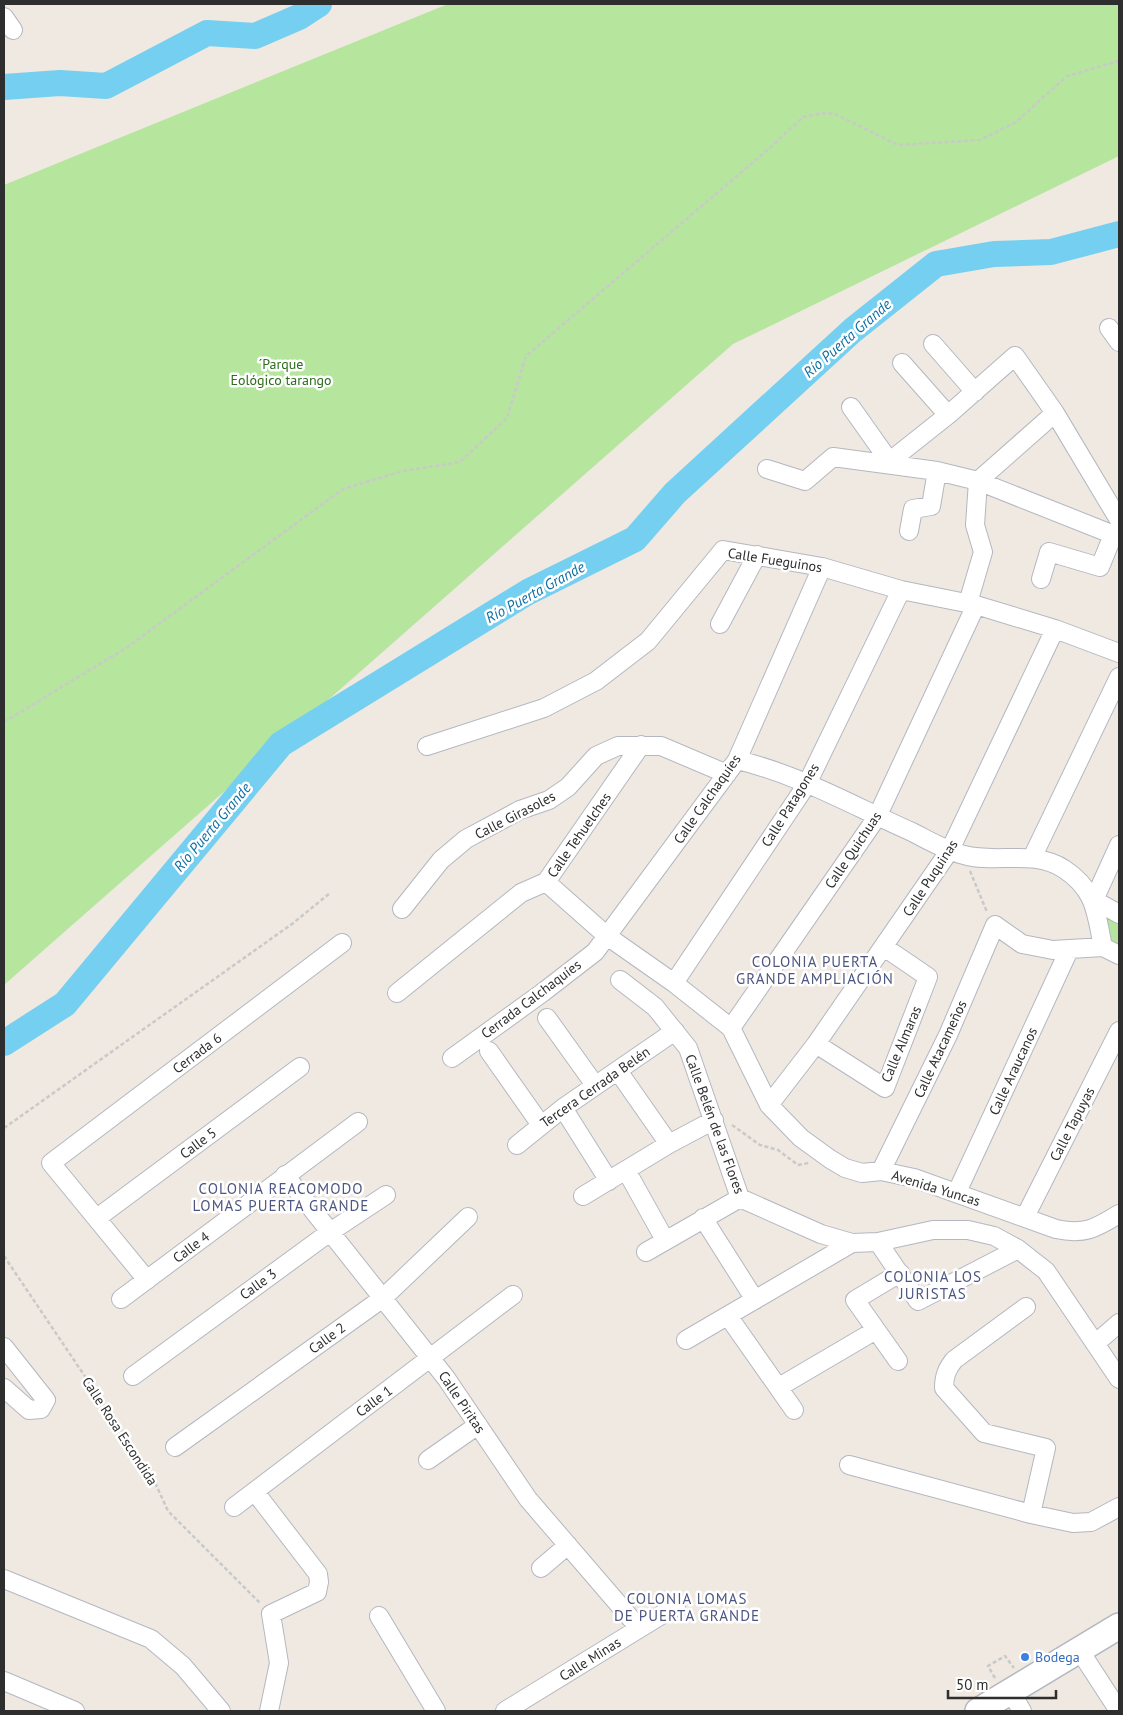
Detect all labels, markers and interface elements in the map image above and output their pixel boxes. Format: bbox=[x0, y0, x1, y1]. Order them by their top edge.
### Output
water label: Río Puerta Grande bbox=[799, 295, 895, 381]
park label: ´Parque Eológico tarango bbox=[230, 355, 332, 389]
street label: Calle Fueguinos bbox=[727, 544, 824, 576]
water label: Río Puerta Grande bbox=[482, 557, 588, 627]
street label: Calle Calchaquíes bbox=[669, 751, 745, 847]
street label: Calle Patagones bbox=[757, 760, 823, 850]
water label: Río Puerta Grande bbox=[169, 779, 255, 875]
street label: Calle Girasoles bbox=[472, 787, 558, 843]
street label: Calle Tehuelches bbox=[543, 789, 615, 881]
street label: Calle Quichuas bbox=[821, 808, 885, 892]
street label: Calle Puquinas bbox=[899, 836, 962, 920]
district label: COLONIA PUERTA GRANDE AMPLIACIÓN bbox=[736, 952, 894, 988]
street label: Cerrada Calchaquíes bbox=[477, 955, 585, 1043]
street label: Calle Atacameños bbox=[909, 997, 971, 1101]
street label: Calle Almaras bbox=[877, 1003, 925, 1085]
street label: Calle Araucanos bbox=[985, 1024, 1041, 1118]
street label: Cerrada 6 bbox=[169, 1029, 225, 1077]
street label: Tercera Cerrada Belén bbox=[537, 1042, 653, 1132]
street label: Calle Belén de las Flores bbox=[681, 1052, 749, 1196]
street label: Calle Tapuyas bbox=[1046, 1084, 1098, 1164]
street label: Calle 5 bbox=[176, 1123, 220, 1163]
street label: Avenida Yuncas bbox=[889, 1166, 983, 1210]
district label: COLONIA REACOMODO LOMAS PUERTA GRANDE bbox=[193, 1179, 369, 1215]
street label: Calle 4 bbox=[169, 1227, 213, 1267]
street label: Calle 3 bbox=[236, 1265, 280, 1303]
district label: COLONIA LOS JURISTAS bbox=[884, 1267, 982, 1303]
street label: Calle 2 bbox=[305, 1319, 349, 1357]
street label: Calle Piritas bbox=[435, 1367, 489, 1437]
street label: Calle Rosa Escondida bbox=[78, 1373, 162, 1489]
street label: Calle 1 bbox=[352, 1381, 396, 1421]
district label: COLONIA LOMAS DE PUERTA GRANDE bbox=[614, 1589, 760, 1625]
street label: Calle Minas bbox=[556, 1633, 624, 1685]
place label: Bodega bbox=[1035, 1648, 1080, 1666]
marker: Bodega bbox=[1019, 1651, 1031, 1663]
scale bar bbox=[948, 1668, 1056, 1700]
text: 50 m bbox=[956, 1675, 989, 1694]

